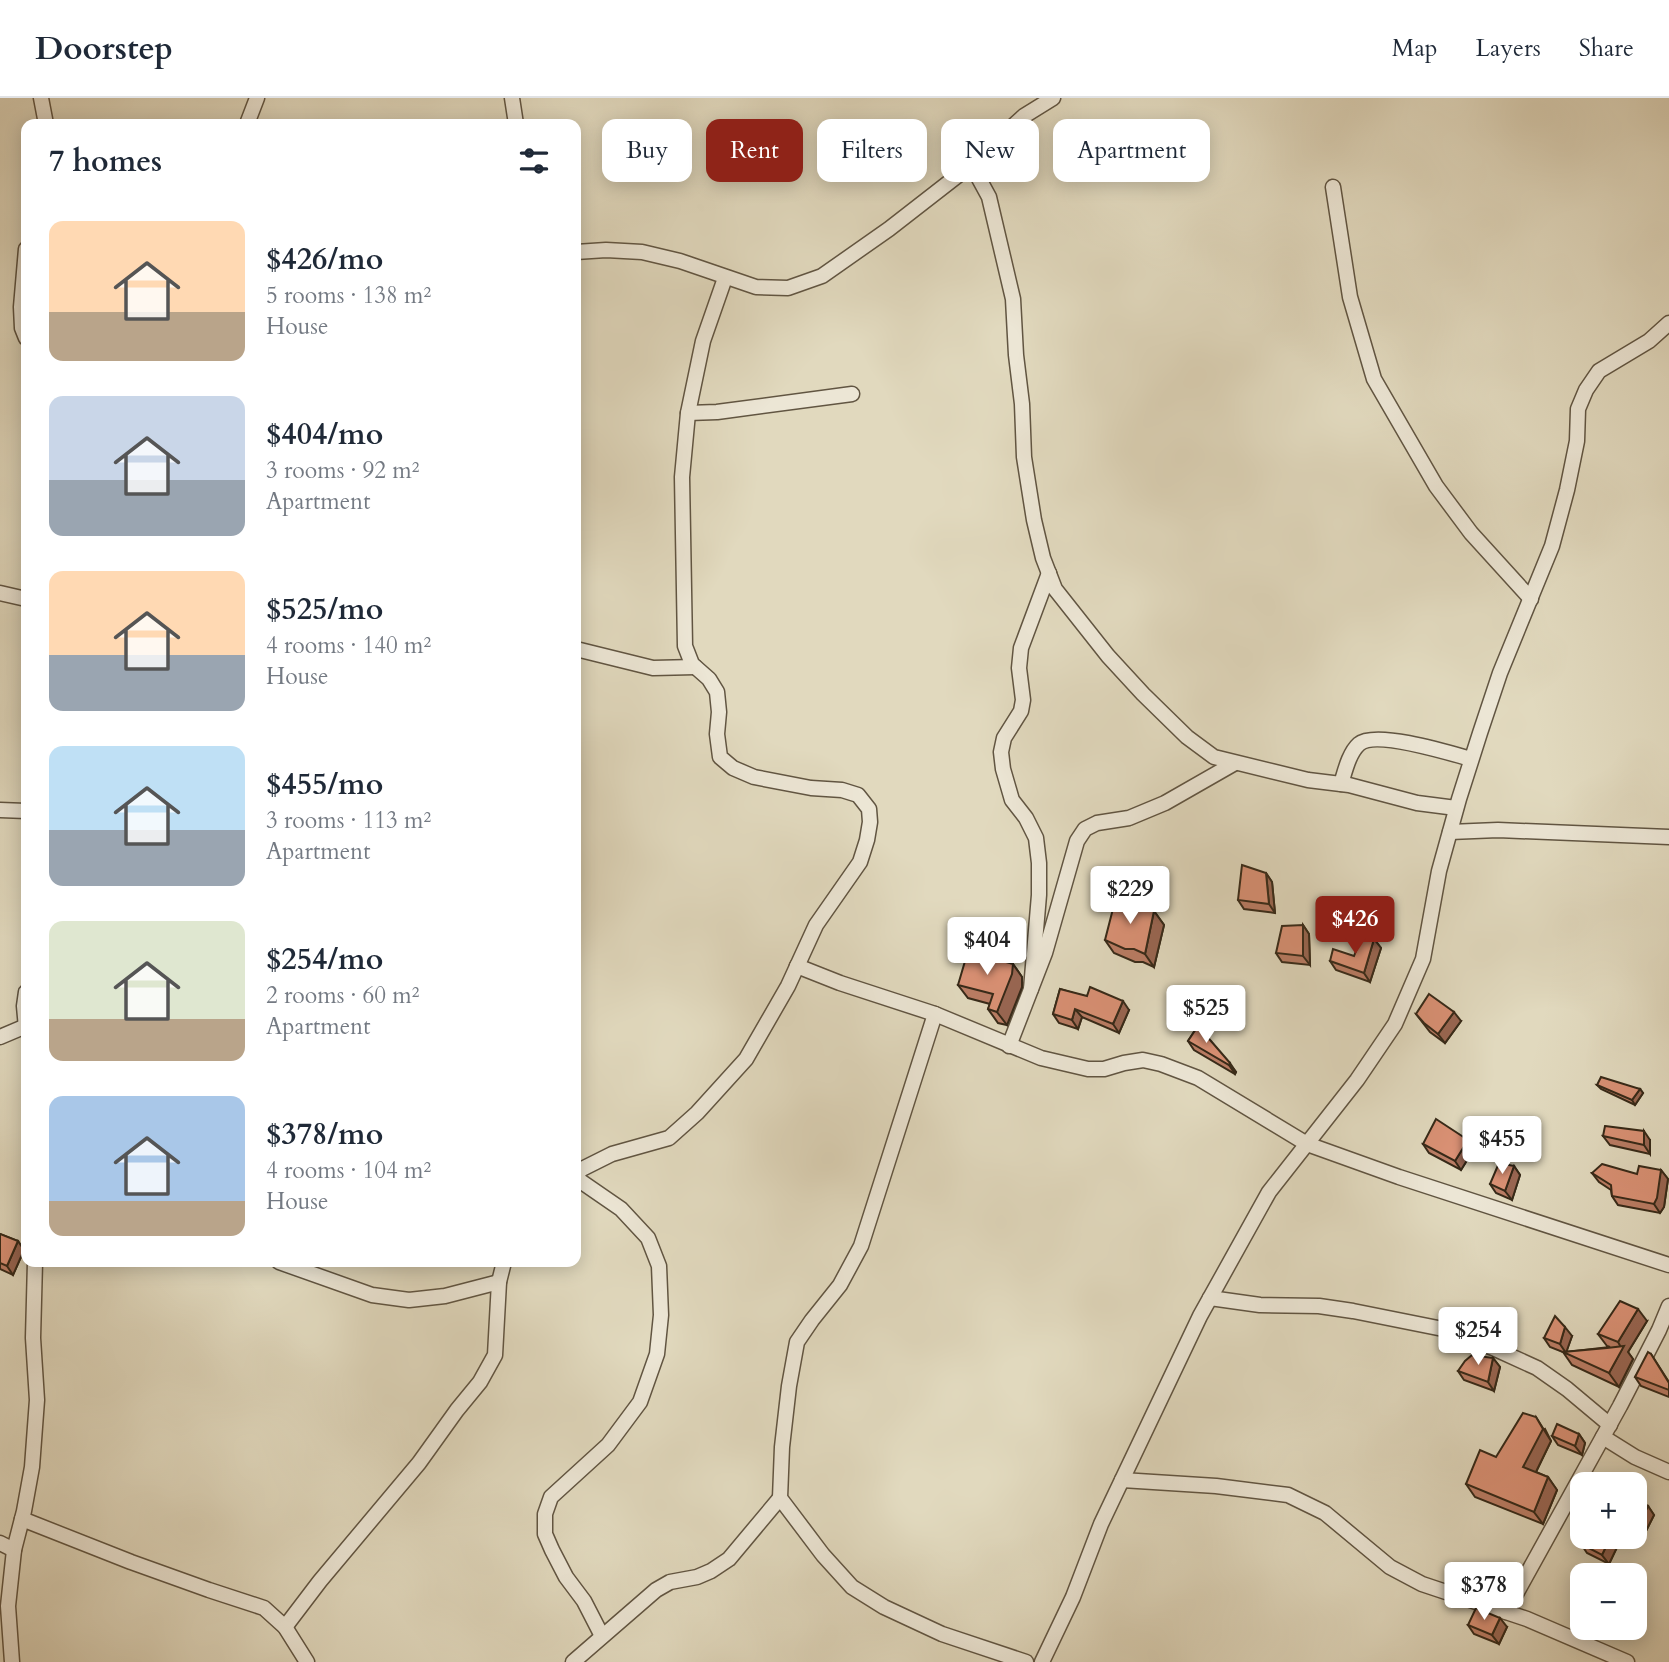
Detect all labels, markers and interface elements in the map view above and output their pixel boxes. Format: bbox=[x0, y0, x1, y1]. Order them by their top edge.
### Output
text: Doorstep bbox=[35, 26, 173, 71]
text: Map bbox=[1392, 32, 1438, 65]
text: Layers bbox=[1476, 32, 1541, 65]
text: Share bbox=[1579, 32, 1634, 65]
chip: Buy bbox=[602, 119, 692, 182]
chip: Rent bbox=[706, 119, 803, 182]
chip: Filters bbox=[817, 119, 927, 182]
chip: New bbox=[941, 119, 1039, 182]
chip: Apartment bbox=[1053, 119, 1210, 182]
text: 7 homes bbox=[49, 141, 162, 182]
icon: filters bbox=[515, 142, 553, 180]
text: $426/mo bbox=[266, 239, 383, 280]
icon: home bbox=[105, 249, 189, 333]
text: 5 rooms · 138 m² bbox=[266, 280, 431, 311]
text: House bbox=[266, 311, 328, 342]
text: $404/mo bbox=[266, 414, 383, 455]
icon: home bbox=[105, 424, 189, 508]
text: 3 rooms · 92 m² bbox=[266, 455, 419, 486]
text: Apartment bbox=[266, 486, 370, 517]
text: $525/mo bbox=[266, 589, 383, 630]
icon: home bbox=[105, 599, 189, 683]
text: 4 rooms · 140 m² bbox=[266, 630, 431, 661]
text: House bbox=[266, 661, 328, 692]
text: $455/mo bbox=[266, 764, 383, 805]
icon: home bbox=[105, 774, 189, 858]
text: 3 rooms · 113 m² bbox=[266, 805, 431, 836]
text: Apartment bbox=[266, 836, 370, 867]
pin: $229 bbox=[1089, 866, 1171, 926]
text: $229 bbox=[1106, 873, 1154, 904]
pin: $426 bbox=[1314, 896, 1396, 956]
text: $426 bbox=[1331, 903, 1379, 934]
pin: $404 bbox=[946, 918, 1028, 977]
text: $404 bbox=[963, 924, 1011, 955]
text: $254/mo bbox=[266, 939, 383, 980]
icon: home bbox=[105, 949, 189, 1033]
text: 2 rooms · 60 m² bbox=[266, 980, 419, 1011]
pin: $525 bbox=[1165, 986, 1247, 1045]
text: $525 bbox=[1182, 992, 1230, 1023]
text: Apartment bbox=[266, 1011, 370, 1042]
text: $378/mo bbox=[266, 1114, 383, 1155]
pin: $455 bbox=[1461, 1116, 1543, 1176]
text: $455 bbox=[1478, 1123, 1526, 1154]
icon: home bbox=[105, 1124, 189, 1208]
text: 4 rooms · 104 m² bbox=[266, 1155, 431, 1186]
text: House bbox=[266, 1186, 328, 1217]
pin: $254 bbox=[1437, 1308, 1519, 1367]
text: $254 bbox=[1454, 1314, 1502, 1345]
map controls bbox=[1570, 1472, 1647, 1640]
button: + bbox=[1570, 1472, 1647, 1549]
pin: $378 bbox=[1443, 1562, 1525, 1622]
button: − bbox=[1570, 1563, 1647, 1640]
text: $378 bbox=[1460, 1569, 1508, 1600]

